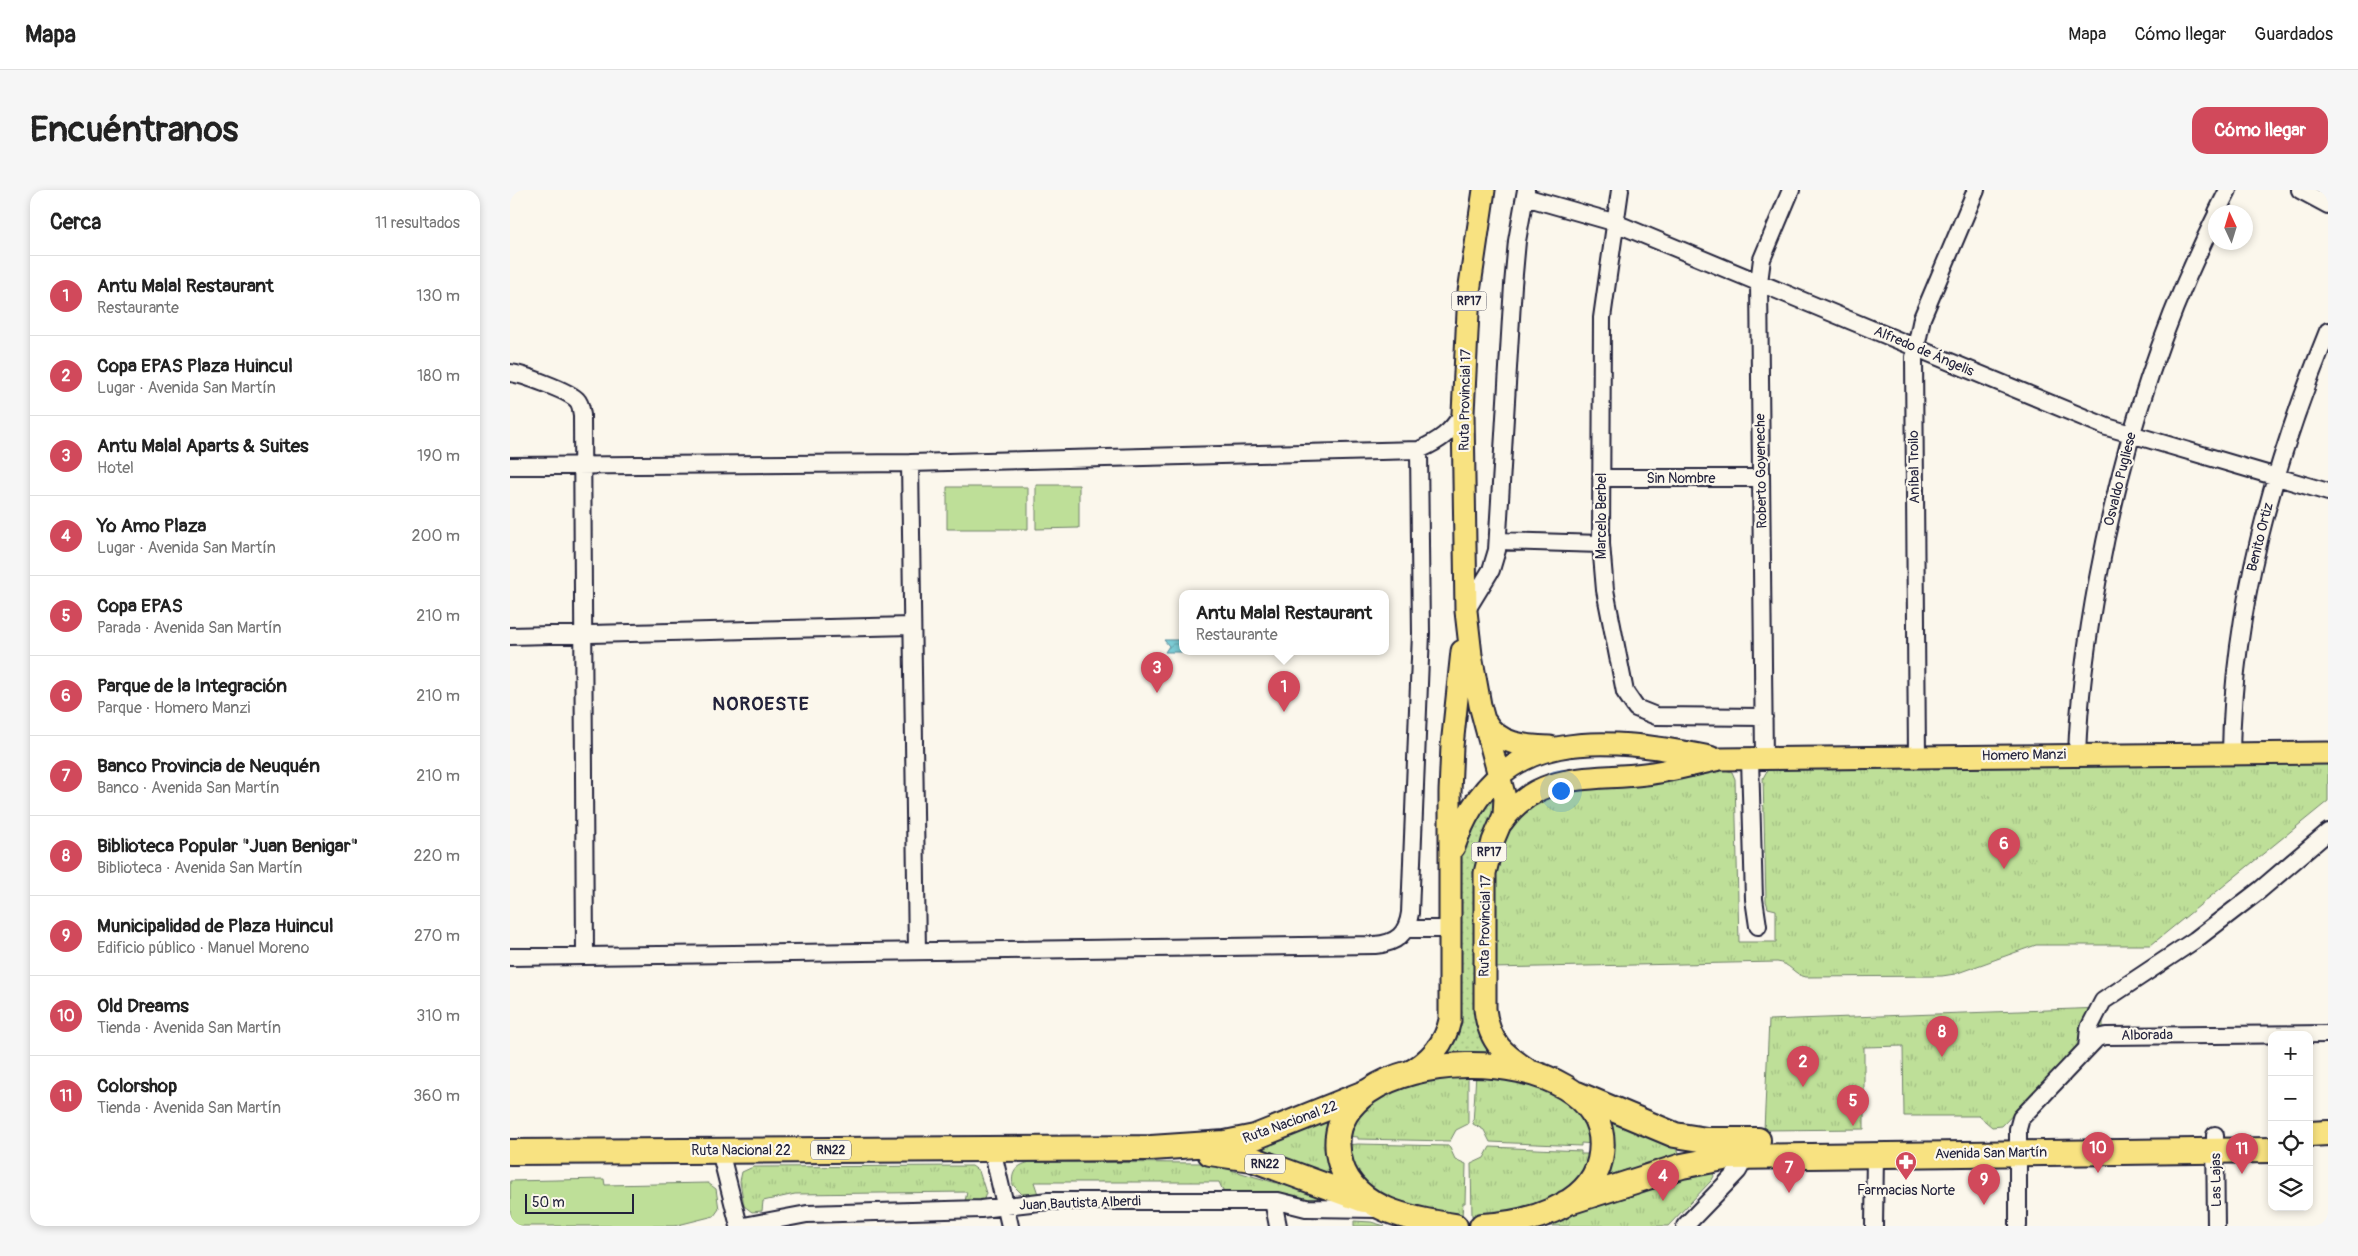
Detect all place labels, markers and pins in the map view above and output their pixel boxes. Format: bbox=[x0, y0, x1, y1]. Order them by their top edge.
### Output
pin: 3 bbox=[1141, 652, 1173, 693]
pin: 1 bbox=[1268, 671, 1300, 712]
pin: 6 bbox=[1988, 828, 2020, 869]
pin: 8 bbox=[1926, 1016, 1958, 1057]
pin: 2 bbox=[1787, 1046, 1819, 1087]
pin: 5 bbox=[1837, 1085, 1869, 1126]
pin: 10 bbox=[2082, 1132, 2114, 1173]
pin: 11 bbox=[2226, 1133, 2258, 1174]
pharmacy icon: Farmacias Norte bbox=[1894, 1150, 1918, 1181]
pin: 7 bbox=[1773, 1152, 1805, 1193]
pin: 4 bbox=[1647, 1160, 1679, 1201]
pin: 9 bbox=[1968, 1164, 2000, 1205]
place label: Farmacias Norte bbox=[1857, 1182, 1955, 1199]

